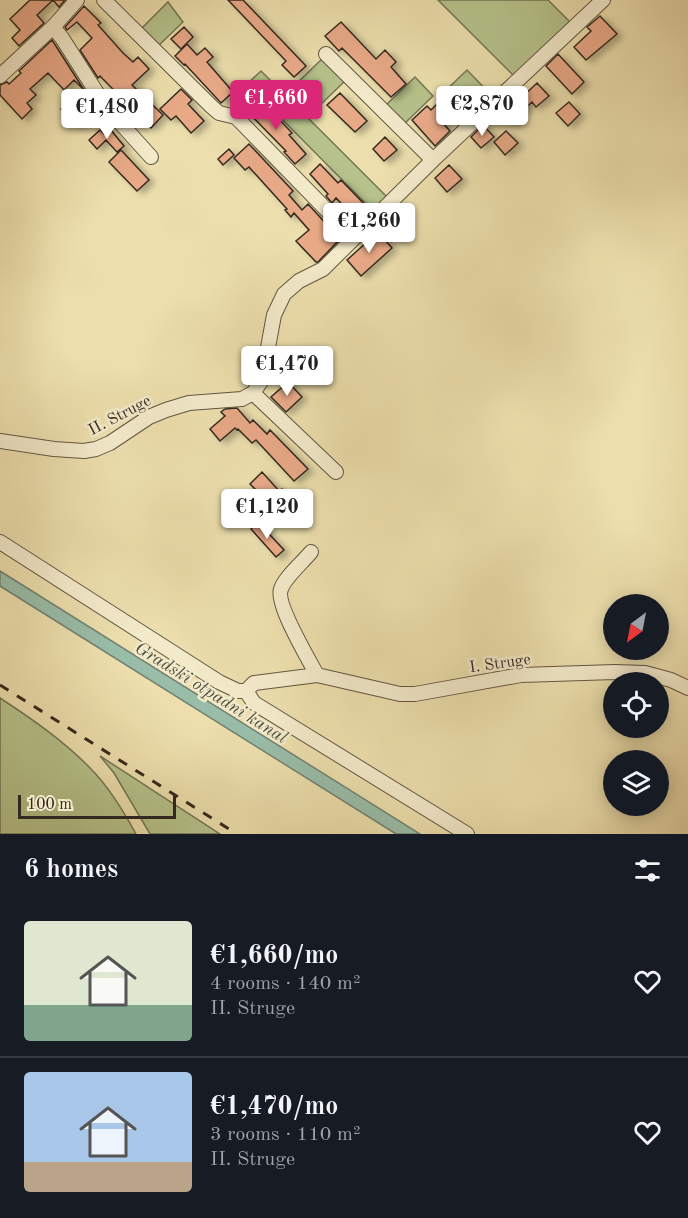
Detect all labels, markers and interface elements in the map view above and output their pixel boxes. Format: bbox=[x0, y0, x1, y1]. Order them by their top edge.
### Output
pin: €1,660 bbox=[227, 80, 325, 131]
pin: €2,870 bbox=[433, 86, 531, 137]
pin: €1,480 bbox=[58, 89, 156, 140]
text: €1,660 bbox=[244, 89, 308, 109]
text: €2,870 bbox=[450, 95, 514, 115]
text: €1,480 bbox=[75, 98, 139, 118]
pin: €1,260 bbox=[320, 203, 418, 254]
text: €1,260 bbox=[337, 212, 401, 232]
pin: €1,470 bbox=[238, 346, 336, 397]
text: €1,470 bbox=[255, 355, 319, 375]
street label: II. Struge bbox=[86, 393, 154, 439]
pin: €1,120 bbox=[218, 489, 316, 540]
text: €1,120 bbox=[235, 498, 299, 518]
north arrow bbox=[603, 594, 669, 660]
map controls bbox=[603, 594, 669, 816]
water label: Gradski otpadni kanal bbox=[132, 639, 291, 748]
street label: I. Struge bbox=[468, 652, 532, 676]
button: locate bbox=[603, 672, 669, 738]
button: layers bbox=[603, 750, 669, 816]
scale bar bbox=[18, 792, 176, 820]
text: 100 m bbox=[27, 797, 72, 813]
icon: filters bbox=[631, 854, 664, 887]
text: 6 homes bbox=[24, 857, 118, 883]
text: €1,660/mo bbox=[210, 943, 338, 969]
icon: home bbox=[72, 945, 144, 1017]
icon: heart bbox=[631, 965, 664, 998]
text: 4 rooms · 140 m² bbox=[210, 974, 360, 994]
text: II. Struge bbox=[210, 999, 295, 1019]
text: €1,470/mo bbox=[210, 1094, 338, 1120]
icon: home bbox=[72, 1096, 144, 1168]
icon: heart bbox=[631, 1116, 664, 1149]
text: 3 rooms · 110 m² bbox=[210, 1125, 360, 1145]
text: II. Struge bbox=[210, 1150, 295, 1170]

